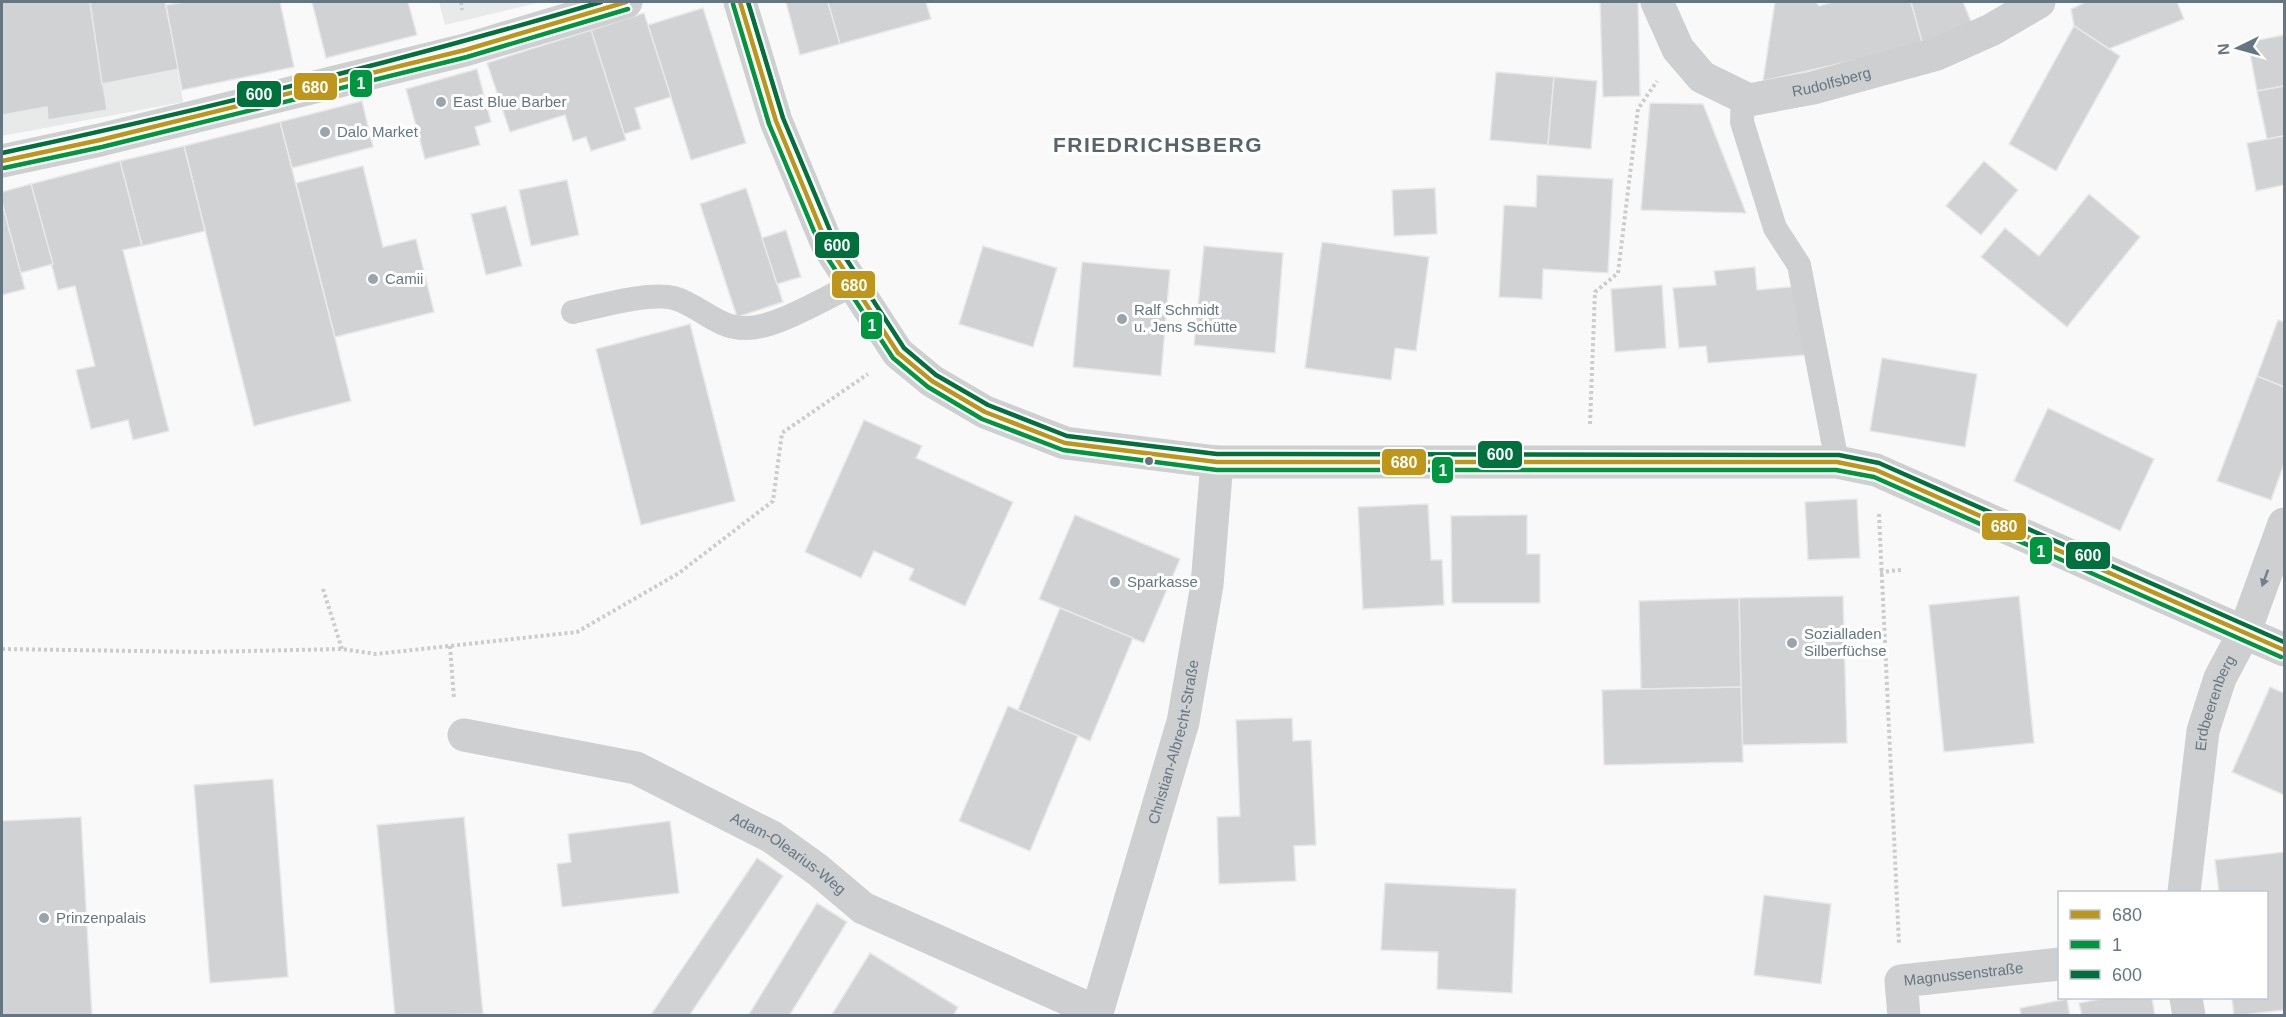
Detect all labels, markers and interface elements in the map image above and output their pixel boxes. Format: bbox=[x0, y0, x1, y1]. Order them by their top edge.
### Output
north arrow bbox=[2208, 18, 2268, 78]
text: N bbox=[2215, 43, 2233, 56]
street label: Rudolfsberg bbox=[1790, 64, 1873, 100]
line badge: 1 bbox=[349, 69, 373, 98]
line badge: 680 bbox=[293, 72, 338, 101]
text: 1 bbox=[357, 75, 366, 92]
text: 680 bbox=[302, 79, 328, 96]
line badge: 600 bbox=[236, 80, 282, 108]
text: 600 bbox=[246, 86, 272, 103]
place label: East Blue Barber bbox=[453, 93, 566, 110]
marker: East Blue Barber bbox=[434, 95, 448, 109]
place label: Dalo Market bbox=[337, 123, 419, 140]
marker: Dalo Market bbox=[318, 125, 332, 139]
district label: FRIEDRICHSBERG bbox=[1053, 133, 1263, 156]
line badge: 600 bbox=[814, 231, 860, 259]
text: 600 bbox=[824, 237, 850, 254]
place label: Camii bbox=[385, 270, 423, 287]
line badge: 680 bbox=[831, 270, 876, 299]
marker: Camii bbox=[366, 272, 380, 286]
text: 680 bbox=[841, 277, 867, 294]
place label: Ralf Schmidt u. Jens Schütte bbox=[1134, 301, 1237, 335]
line badge: 1 bbox=[860, 311, 883, 340]
marker: Ralf Schmidt u. Jens Schütte bbox=[1115, 312, 1129, 326]
text: 1 bbox=[868, 317, 877, 334]
line badge: 600 bbox=[1477, 440, 1523, 469]
text: 600 bbox=[1487, 446, 1513, 463]
line badge: 680 bbox=[1381, 448, 1427, 476]
text: 680 bbox=[1391, 454, 1417, 471]
unlabelled marker bbox=[1143, 455, 1155, 467]
line badge: 1 bbox=[1431, 456, 1454, 484]
text: 1 bbox=[1439, 462, 1448, 479]
line badge: 680 bbox=[1981, 512, 2027, 541]
text: 680 bbox=[1991, 518, 2017, 535]
line badge: 1 bbox=[2029, 536, 2053, 565]
line badge: 600 bbox=[2065, 541, 2111, 570]
text: 1 bbox=[2037, 543, 2046, 560]
text: 600 bbox=[2075, 547, 2101, 564]
one-way arrow bbox=[2259, 569, 2269, 587]
place label: Sparkasse bbox=[1127, 573, 1198, 590]
marker: Sparkasse bbox=[1108, 575, 1122, 589]
place label: Sozialladen Silberfüchse bbox=[1804, 625, 1887, 659]
marker: Sozialladen Silberfüchse bbox=[1785, 636, 1799, 650]
street label: Erdbeerenberg bbox=[2192, 652, 2238, 752]
street label: Christian-Albrecht-Straße bbox=[1144, 658, 1202, 826]
street label: Adam-Olearius-Weg bbox=[728, 808, 849, 898]
legend bbox=[2058, 891, 2268, 999]
text: 680 bbox=[2112, 905, 2142, 925]
place label: Prinzenpalais bbox=[56, 909, 146, 926]
marker: Prinzenpalais bbox=[37, 911, 51, 925]
text: 1 bbox=[2112, 935, 2122, 955]
street label: Magnussenstraße bbox=[1903, 959, 2024, 989]
text: 600 bbox=[2112, 965, 2142, 985]

